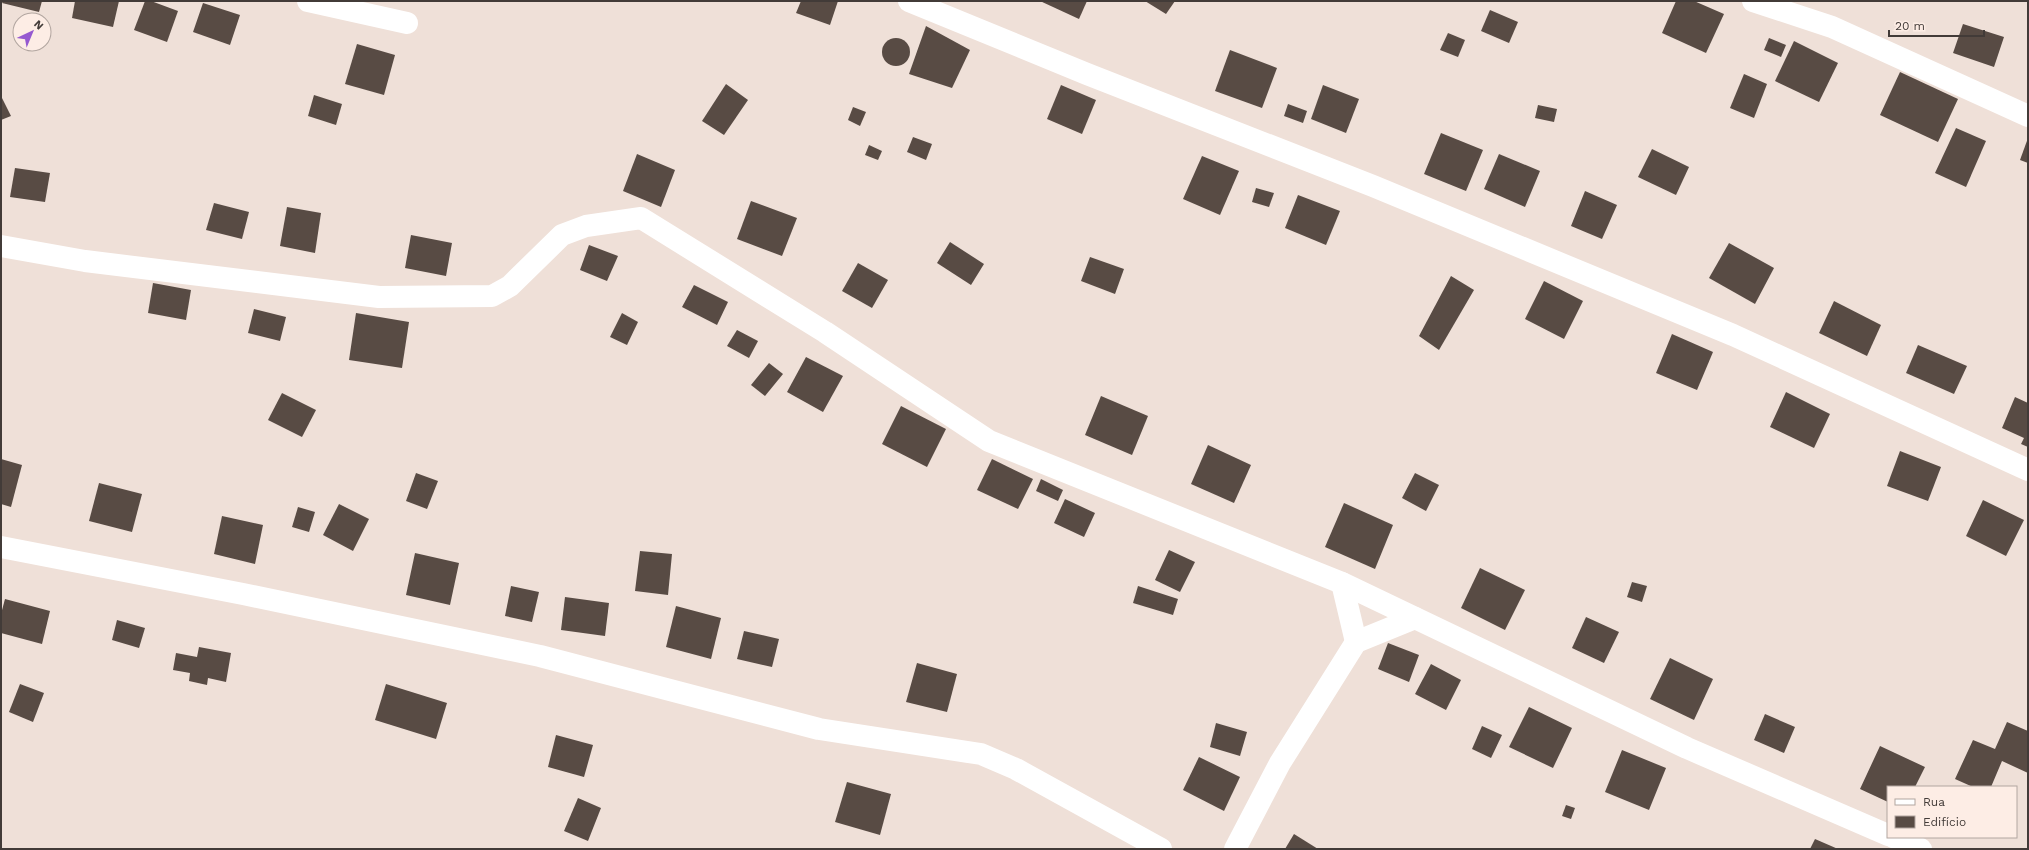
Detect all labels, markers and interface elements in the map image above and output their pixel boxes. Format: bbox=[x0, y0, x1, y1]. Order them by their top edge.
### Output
north arrow bbox=[12, 12, 52, 52]
scale bar bbox=[1889, 12, 1984, 38]
text: N bbox=[31, 18, 46, 33]
text: 20 m bbox=[1895, 19, 1925, 33]
legend bbox=[1887, 786, 2017, 838]
text: Rua bbox=[1923, 795, 1945, 809]
text: Edifício bbox=[1923, 815, 1966, 829]

